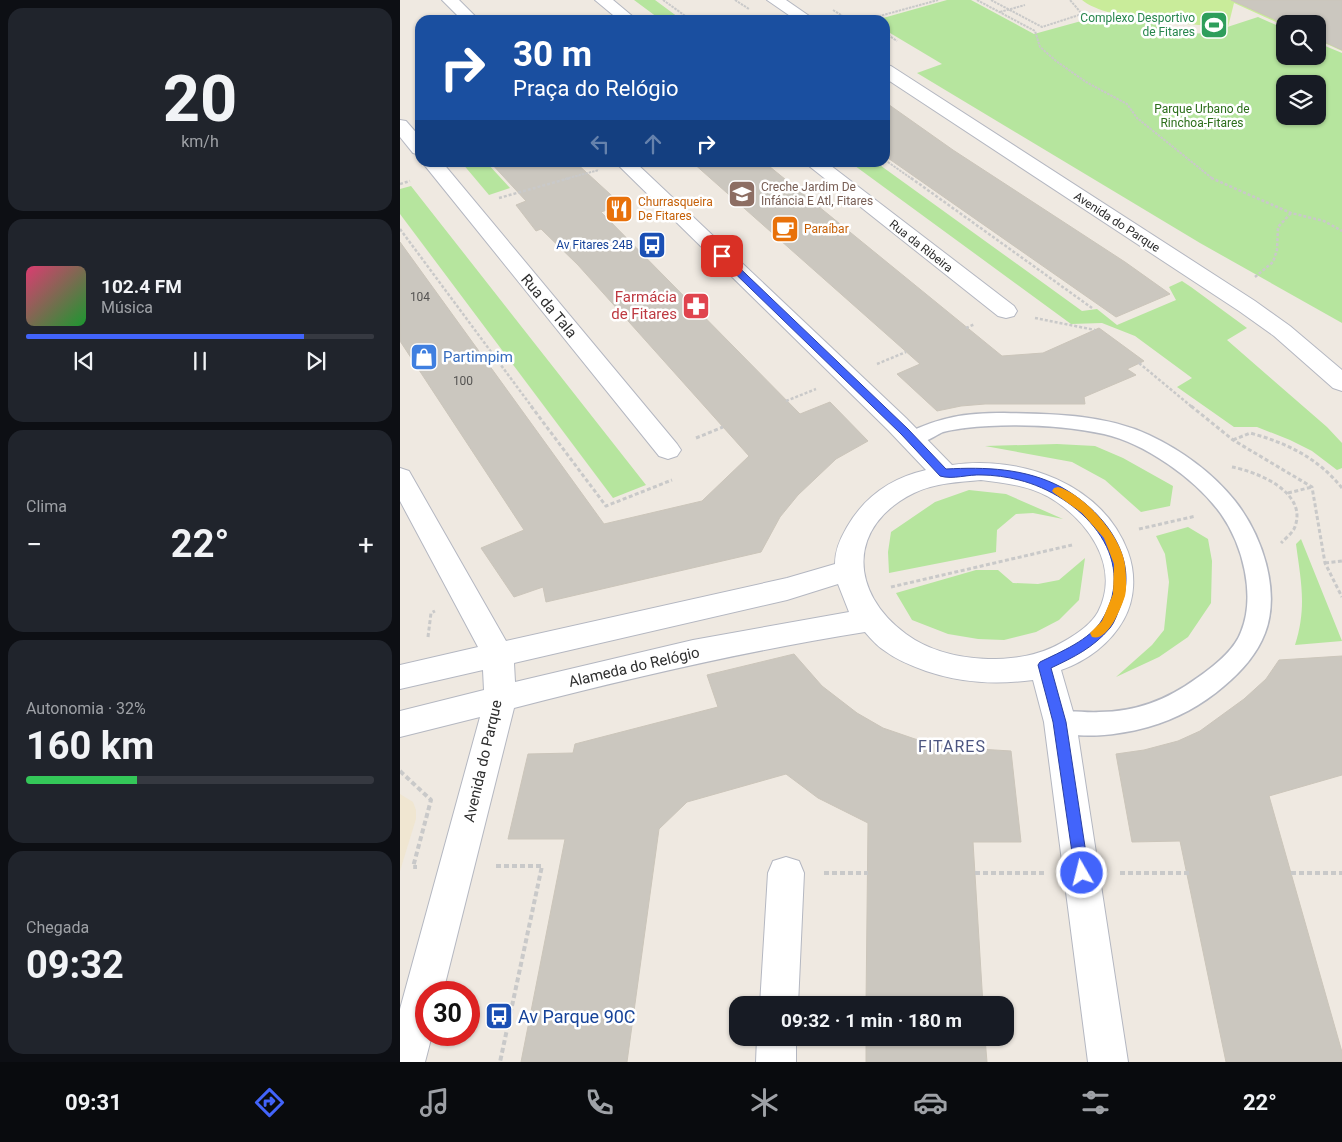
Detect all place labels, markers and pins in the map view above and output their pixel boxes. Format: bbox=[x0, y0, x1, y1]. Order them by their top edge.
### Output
sports icon: Complexo Desportivo de Fitares bbox=[1199, 10, 1229, 40]
place label: Complexo Desportivo de Fitares bbox=[1080, 11, 1195, 39]
school or university icon: Creche Jardim De Infáncia E Atl, Fitares bbox=[727, 179, 757, 209]
place label: Creche Jardim De Infáncia E Atl, Fitares bbox=[761, 180, 873, 208]
restaurant icon: Churrasqueira De Fitares bbox=[604, 194, 634, 224]
place label: Churrasqueira De Fitares bbox=[638, 195, 713, 223]
cafe icon: Paraíbar bbox=[770, 214, 800, 244]
place label: Paraíbar bbox=[804, 222, 849, 236]
bus stop icon: Av Fitares 24B bbox=[637, 230, 667, 260]
pin bbox=[701, 235, 743, 277]
place label: Av Fitares 24B bbox=[556, 238, 633, 252]
place label: Farmácia de Fitares bbox=[611, 288, 677, 323]
pharmacy icon: Farmácia de Fitares bbox=[681, 291, 711, 321]
shop icon: Partimpim bbox=[409, 342, 439, 372]
place label: Partimpim bbox=[443, 348, 513, 366]
bus stop icon: Av Parque 90C bbox=[484, 1001, 514, 1031]
place label: Av Parque 90C bbox=[518, 1006, 636, 1027]

